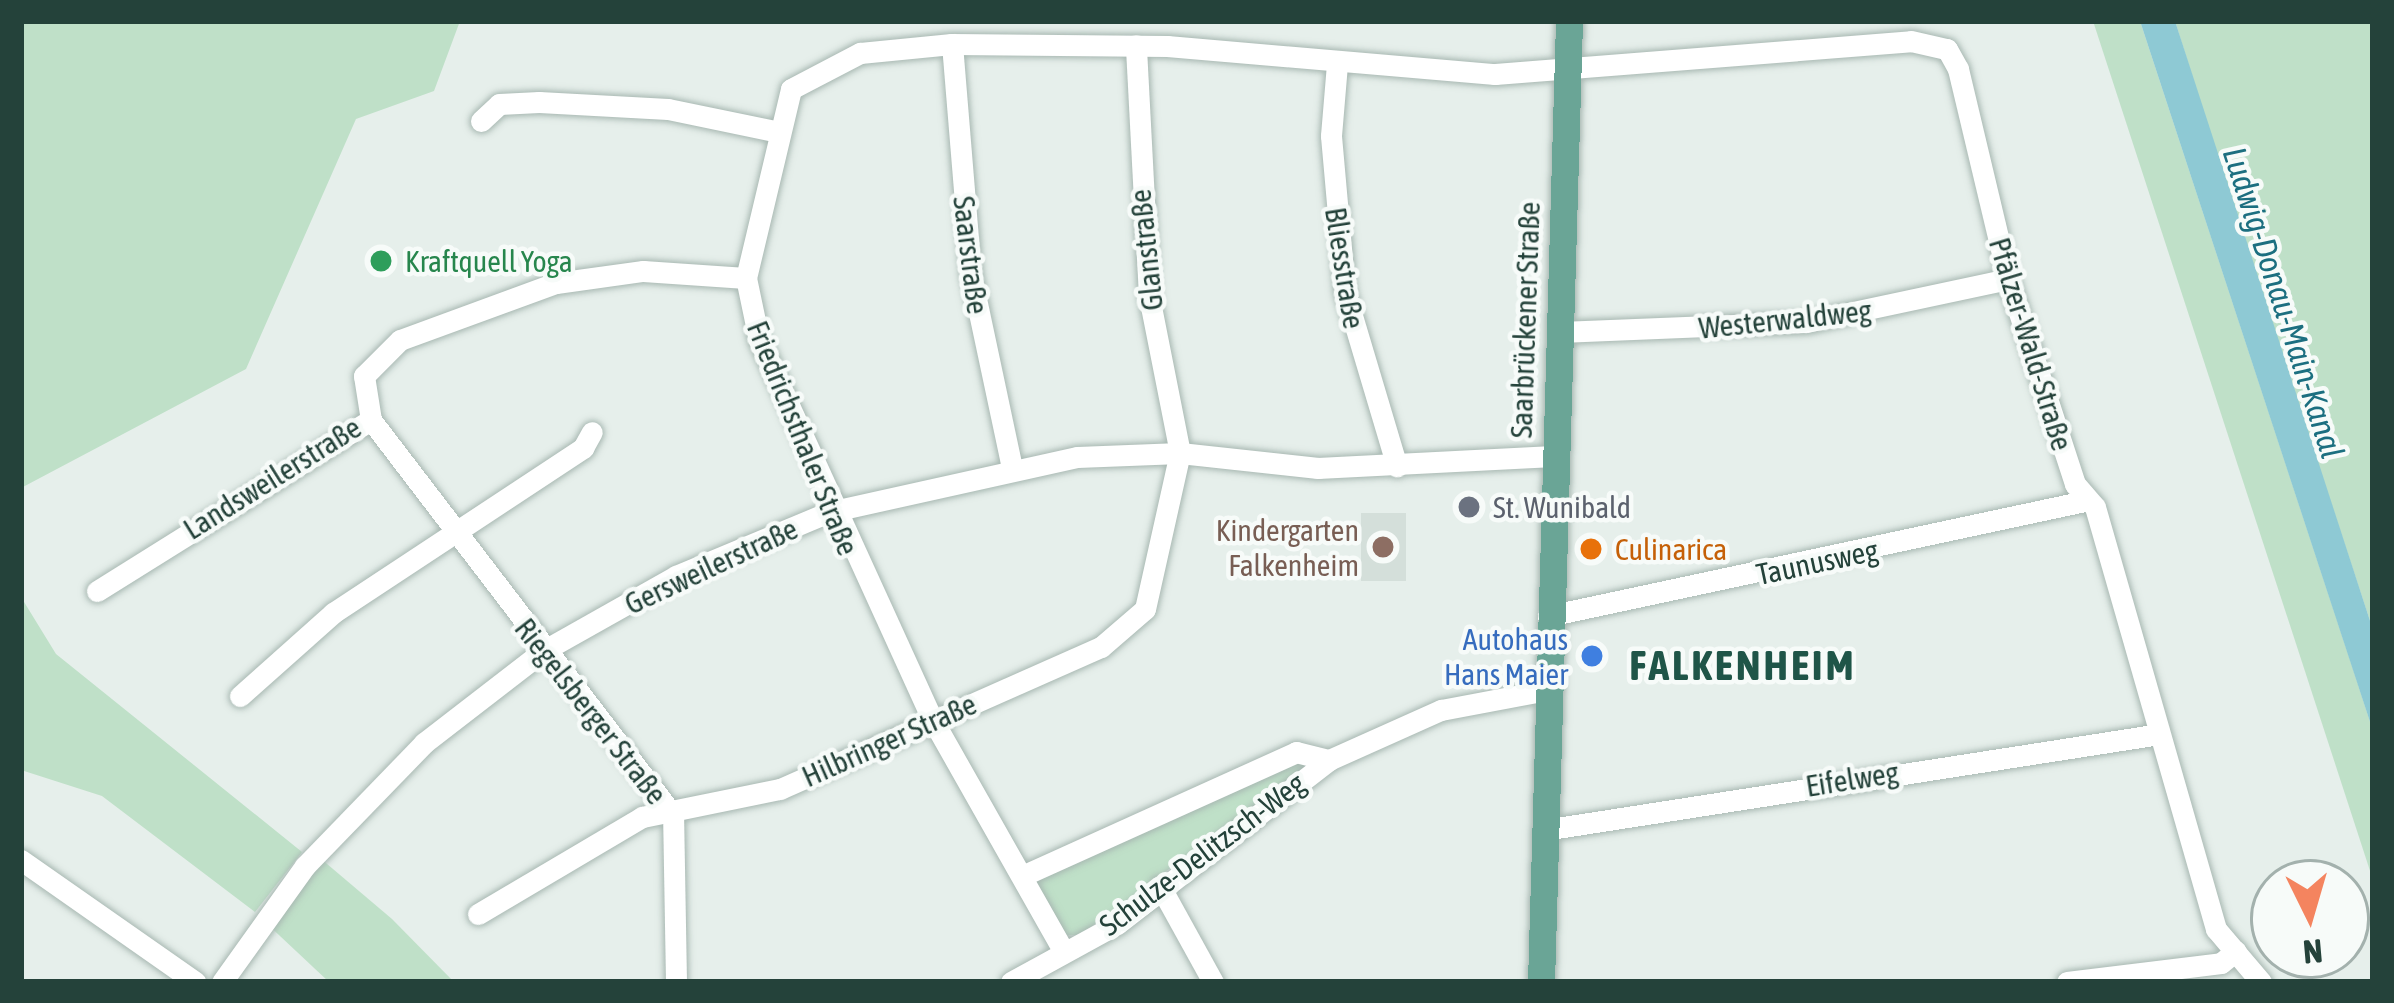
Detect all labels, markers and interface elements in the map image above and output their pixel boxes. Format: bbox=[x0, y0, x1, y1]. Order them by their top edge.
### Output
water label: Ludwig-Donau-Main-Kanal bbox=[2214, 142, 2352, 464]
street label: Glanstraße bbox=[1122, 188, 1170, 312]
street label: Saarstraße bbox=[946, 194, 996, 316]
street label: Saarbrückener Straße bbox=[1503, 201, 1547, 439]
street label: Bliesstraße bbox=[1318, 205, 1372, 331]
street label: Pfälzer-Wald-Straße bbox=[1982, 233, 2080, 455]
place label: Kraftquell Yoga bbox=[405, 243, 573, 279]
marker: Kraftquell Yoga bbox=[368, 248, 394, 274]
street label: Westerwaldweg bbox=[1697, 292, 1873, 346]
street label: Friedrichsthaler Straße bbox=[740, 316, 866, 560]
street label: Landsweilerstraße bbox=[177, 409, 367, 547]
place label: St. Wunibald bbox=[1493, 489, 1631, 525]
marker: St. Wunibald bbox=[1456, 494, 1482, 520]
street label: Gersweilerstraße bbox=[619, 510, 803, 622]
place label: Kindergarten Falkenheim bbox=[1216, 512, 1359, 582]
place label: Culinarica bbox=[1615, 531, 1727, 567]
street label: Taunusweg bbox=[1753, 532, 1881, 592]
marker: Kindergarten Falkenheim bbox=[1370, 534, 1396, 560]
marker: Culinarica bbox=[1578, 536, 1604, 562]
street label: Riegelsberger Straße bbox=[507, 611, 675, 811]
place label: Autohaus Hans Maier bbox=[1444, 621, 1568, 692]
district label: FALKENHEIM bbox=[1629, 640, 1857, 690]
marker: Autohaus Hans Maier bbox=[1579, 643, 1605, 669]
street label: Hilbringer Straße bbox=[796, 686, 982, 794]
street label: Eifelweg bbox=[1803, 754, 1901, 804]
street label: Schulze-Delitzsch-Weg bbox=[1092, 765, 1312, 943]
north arrow bbox=[2250, 859, 2370, 979]
text: N bbox=[2302, 932, 2324, 972]

